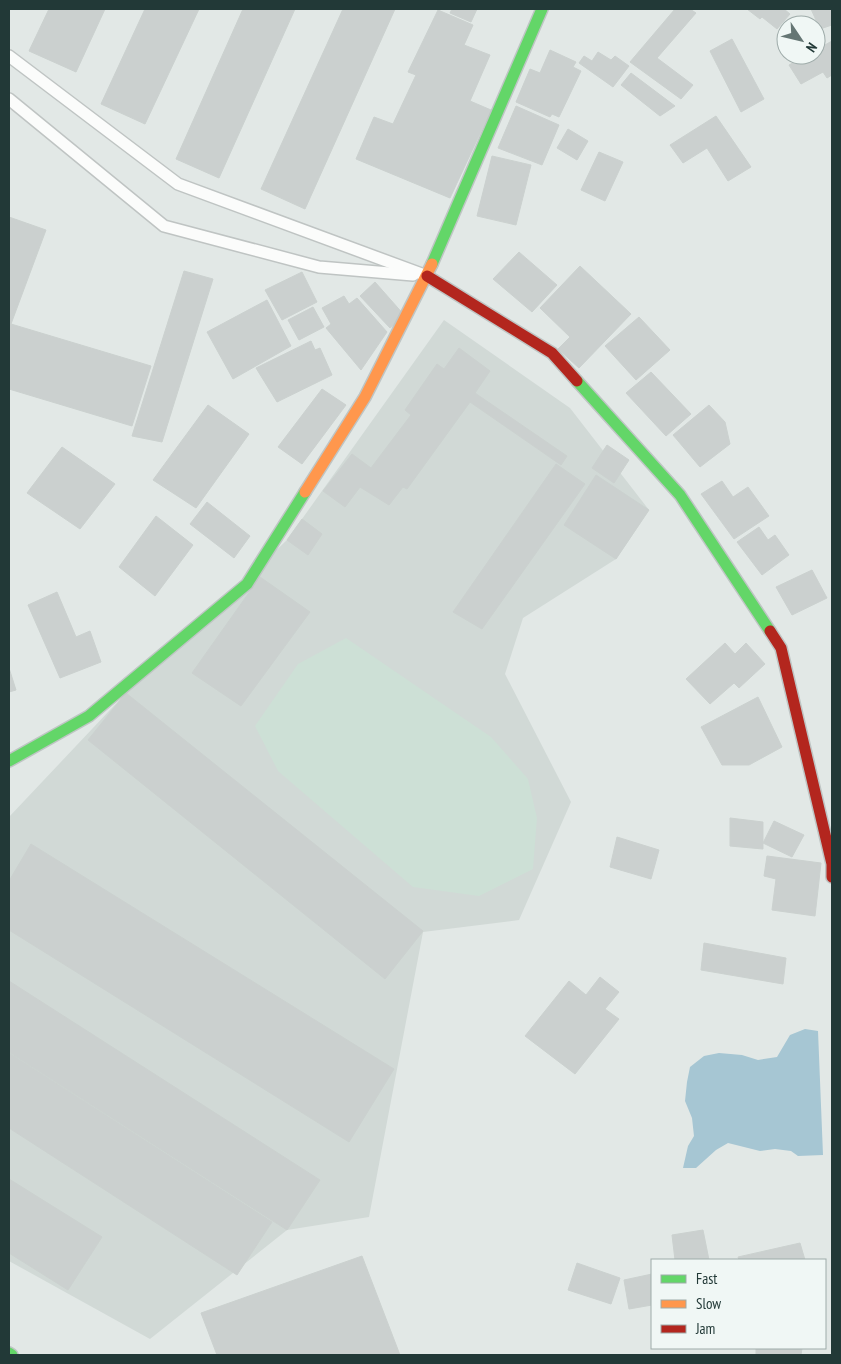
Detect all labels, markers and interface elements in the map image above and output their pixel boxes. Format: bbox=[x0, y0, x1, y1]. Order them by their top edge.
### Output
north arrow bbox=[776, 15, 826, 65]
text: N bbox=[802, 39, 821, 56]
legend bbox=[651, 1259, 826, 1349]
text: Fast bbox=[696, 1269, 717, 1288]
text: Slow bbox=[696, 1294, 721, 1313]
text: Jam bbox=[695, 1319, 715, 1338]

